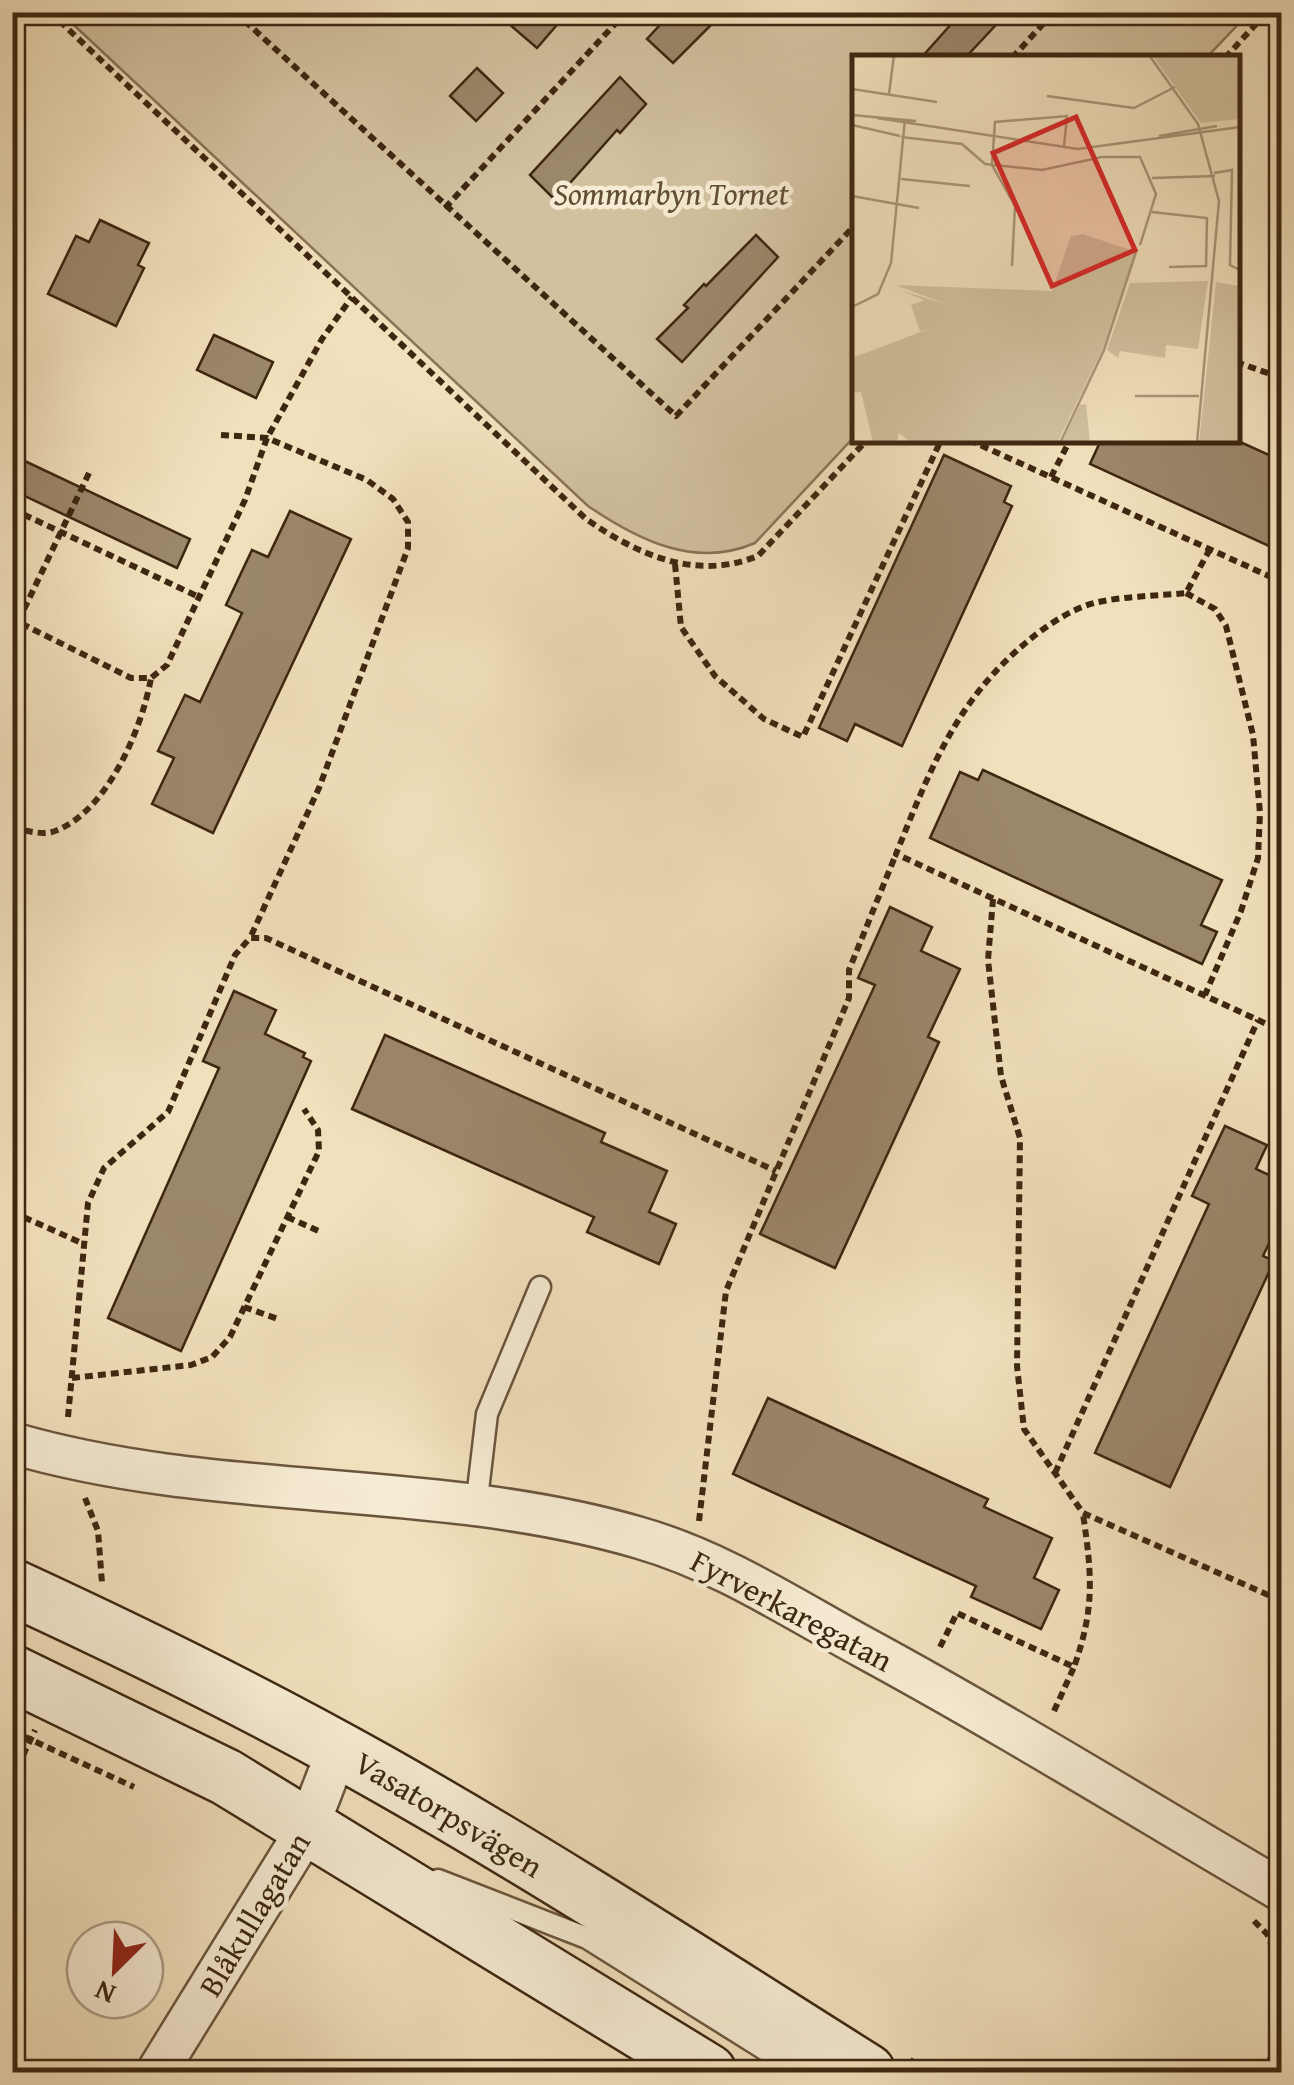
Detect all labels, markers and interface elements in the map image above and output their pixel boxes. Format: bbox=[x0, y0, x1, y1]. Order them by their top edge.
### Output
inset map bbox=[852, 55, 1239, 442]
park label: Sommarbyn Tornet bbox=[553, 170, 789, 217]
street label: Fyrverkaregatan bbox=[683, 1537, 901, 1683]
street label: Vasatorpsvägen bbox=[346, 1739, 552, 1889]
street label: Blåkullagatan bbox=[186, 1823, 322, 2005]
north arrow bbox=[65, 1920, 165, 2020]
text: N bbox=[87, 1971, 122, 2016]

